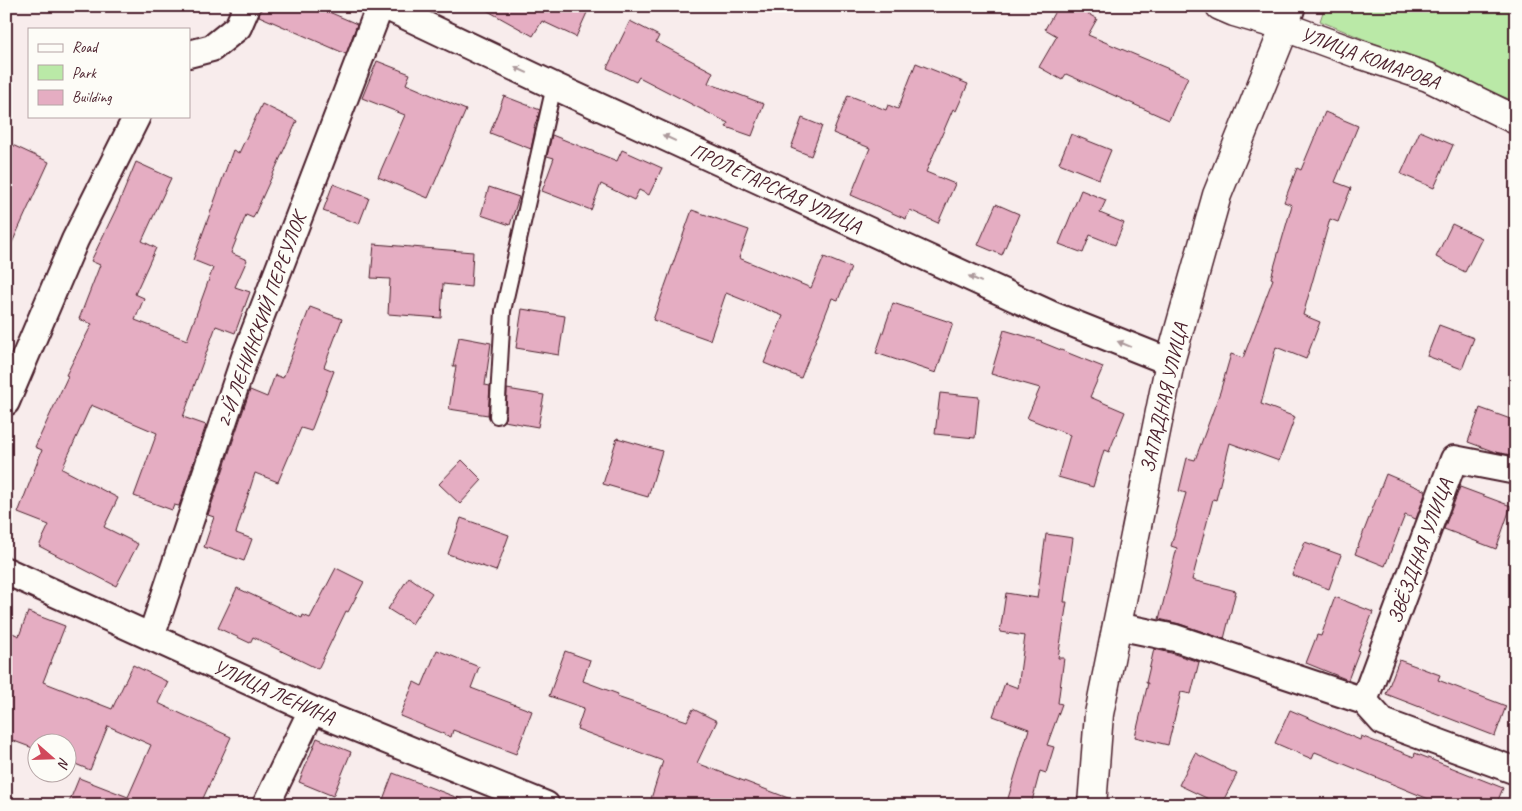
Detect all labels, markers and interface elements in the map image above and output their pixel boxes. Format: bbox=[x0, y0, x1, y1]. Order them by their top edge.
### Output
street label: УЛИЦА КОМАРОВА bbox=[1297, 21, 1444, 95]
legend bbox=[28, 28, 190, 118]
text: Road bbox=[72, 38, 99, 57]
text: Park bbox=[72, 64, 97, 83]
one-way arrow bbox=[514, 66, 528, 74]
text: Building bbox=[72, 88, 112, 107]
one-way arrow bbox=[662, 134, 676, 142]
street label: ПРОЛЕТАРСКАЯ УЛИЦА bbox=[687, 137, 866, 239]
street label: 2-Й ЛЕНИНСКИЙ ПЕРЕУЛОК bbox=[211, 206, 313, 431]
one-way arrow bbox=[968, 275, 982, 283]
street label: ЗАПАДНАЯ УЛИЦА bbox=[1135, 320, 1194, 475]
one-way arrow bbox=[1117, 340, 1132, 347]
street label: ЗВЁЗДНАЯ УЛИЦА bbox=[1382, 474, 1458, 627]
street label: УЛИЦА ЛЕНИНА bbox=[209, 654, 340, 730]
north arrow bbox=[28, 734, 78, 784]
text: N bbox=[53, 755, 73, 771]

